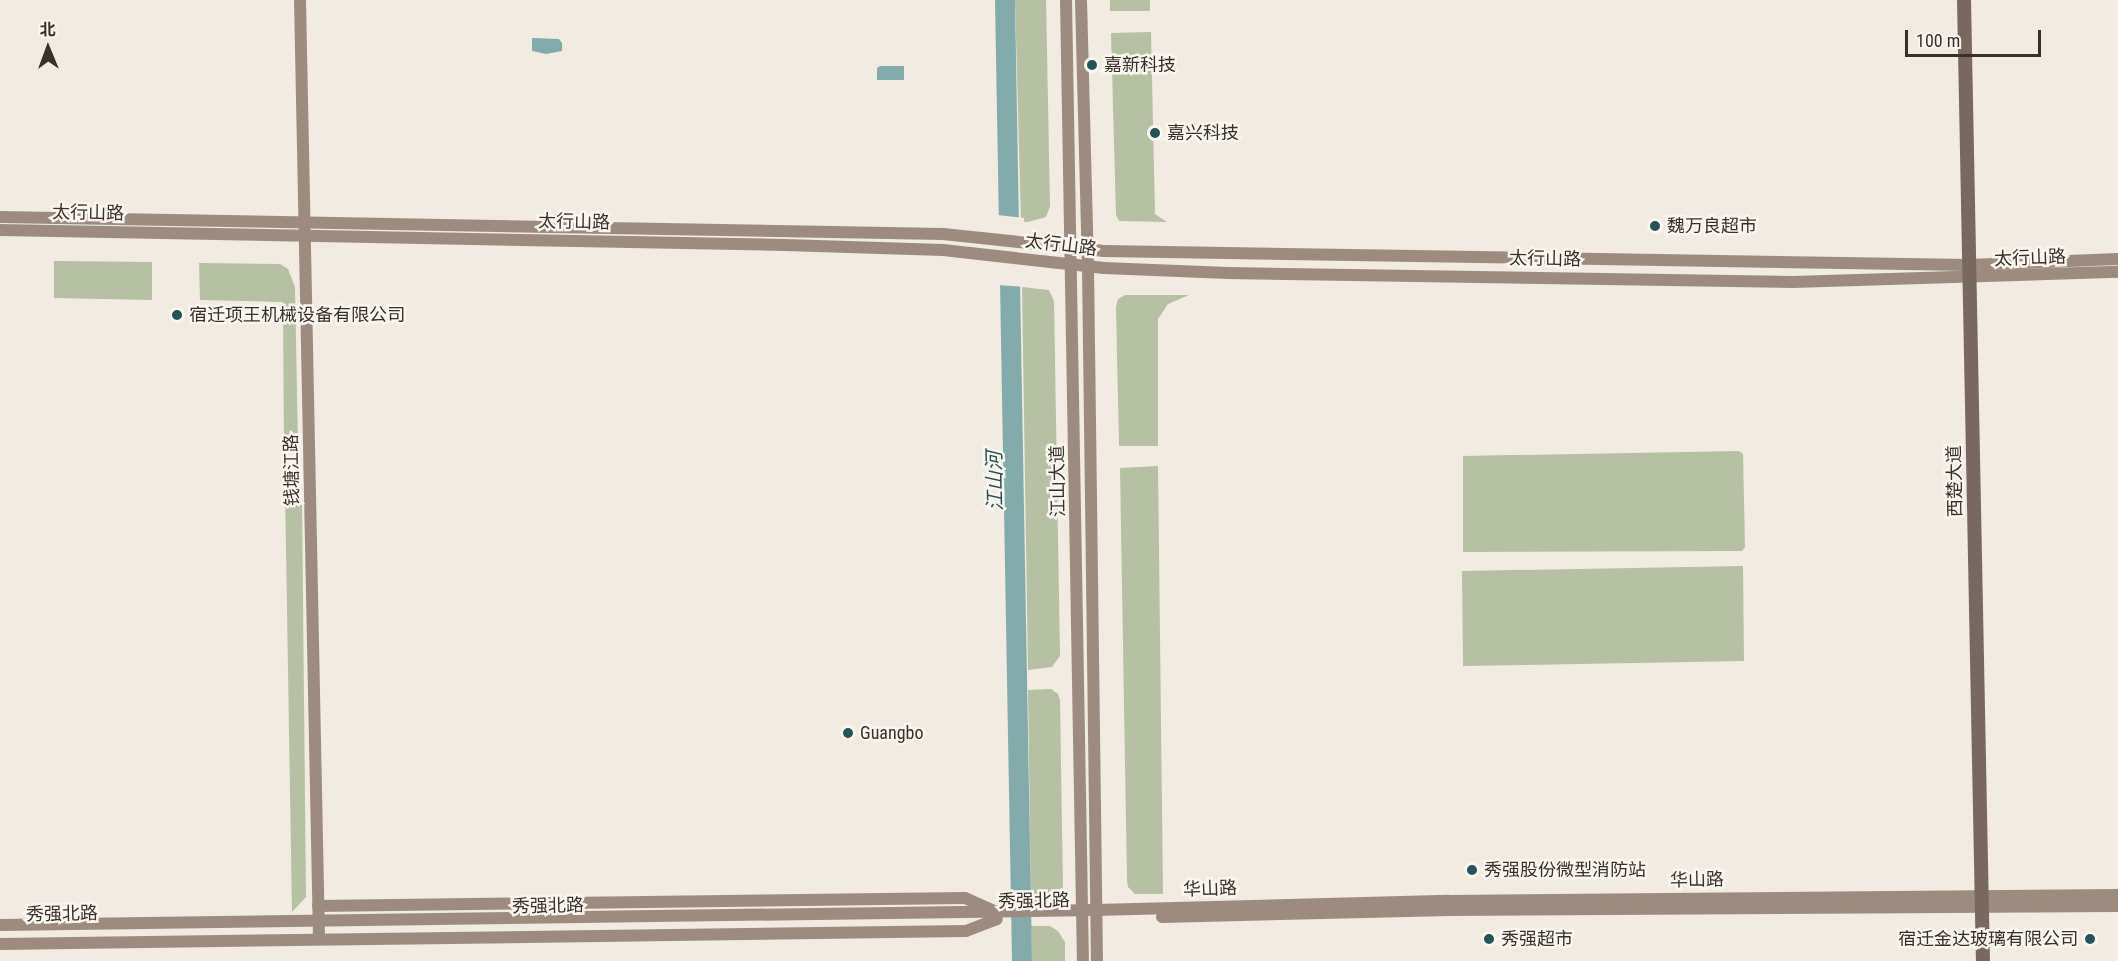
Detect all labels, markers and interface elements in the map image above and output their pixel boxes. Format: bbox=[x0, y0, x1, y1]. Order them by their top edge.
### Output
north arrow bbox=[18, 18, 78, 78]
scale bar bbox=[1908, 18, 2044, 56]
text: 北 bbox=[39, 20, 56, 39]
text: 100 m bbox=[1916, 30, 1960, 51]
place label: 嘉新科技 bbox=[1104, 54, 1176, 76]
marker: 嘉新科技 bbox=[1085, 58, 1099, 72]
place label: 嘉兴科技 bbox=[1167, 122, 1239, 144]
marker: 嘉兴科技 bbox=[1148, 126, 1162, 140]
street label: 太行山路 bbox=[52, 202, 124, 224]
street label: 太行山路 bbox=[538, 211, 610, 233]
place label: 魏万良超市 bbox=[1667, 215, 1757, 237]
marker: 魏万良超市 bbox=[1648, 219, 1662, 233]
street label: 太行山路 bbox=[1024, 230, 1098, 260]
street label: 太行山路 bbox=[1994, 246, 2066, 270]
street label: 太行山路 bbox=[1509, 248, 1581, 270]
place label: 宿迁项王机械设备有限公司 bbox=[189, 304, 405, 326]
marker: 宿迁项王机械设备有限公司 bbox=[170, 308, 184, 322]
street label: 钱塘江路 bbox=[281, 434, 303, 506]
street label: 江山大道 bbox=[1047, 445, 1069, 517]
street label: 西楚大道 bbox=[1944, 445, 1966, 517]
water label: 江山河 bbox=[982, 451, 1008, 511]
place label: Guangbo bbox=[860, 722, 923, 744]
marker: Guangbo bbox=[841, 726, 855, 740]
place label: 秀强股份微型消防站 bbox=[1484, 859, 1646, 881]
marker: 秀强股份微型消防站 bbox=[1465, 863, 1479, 877]
street label: 华山路 bbox=[1670, 869, 1724, 891]
street label: 华山路 bbox=[1183, 877, 1237, 901]
street label: 秀强北路 bbox=[998, 890, 1070, 912]
street label: 秀强北路 bbox=[512, 895, 584, 917]
street label: 秀强北路 bbox=[26, 903, 98, 925]
place label: 秀强超市 bbox=[1501, 928, 1573, 950]
place label: 宿迁金达玻璃有限公司 bbox=[1898, 928, 2078, 950]
marker: 秀强超市 bbox=[1482, 932, 1496, 946]
marker: 宿迁金达玻璃有限公司 bbox=[2083, 932, 2097, 946]

